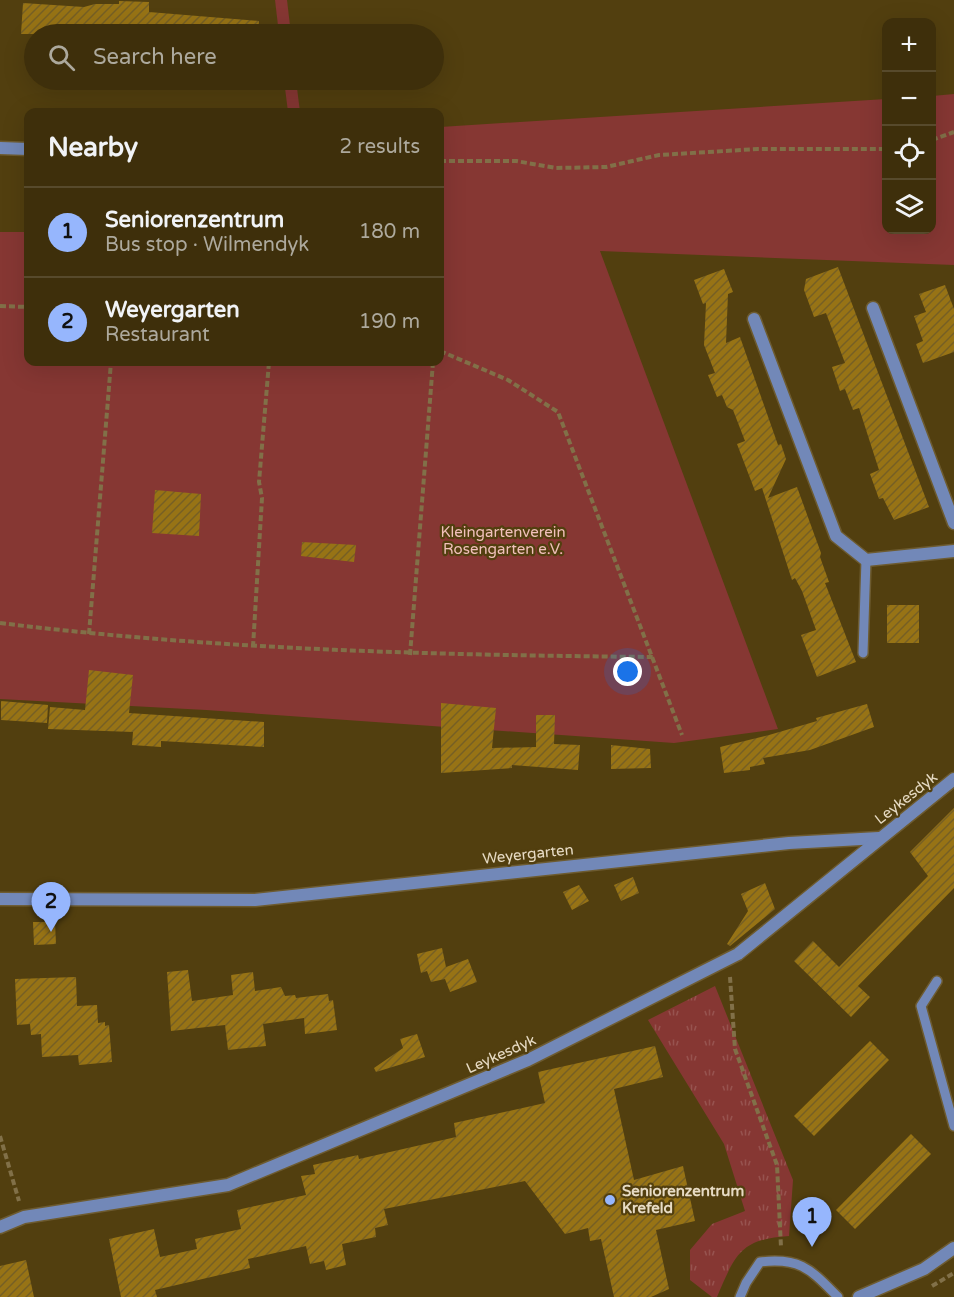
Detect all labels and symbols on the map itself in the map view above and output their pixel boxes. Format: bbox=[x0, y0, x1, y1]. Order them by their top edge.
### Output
park label: Kleingartenverein Rosengarten e.V. bbox=[440, 523, 566, 558]
your location bbox=[613, 657, 642, 686]
street label: Leykesdyk bbox=[871, 768, 941, 828]
street label: Weyergarten bbox=[481, 840, 575, 868]
pin: 2 bbox=[32, 882, 70, 932]
street label: Leykesdyk bbox=[463, 1031, 539, 1077]
place label: Seniorenzentrum Krefeld bbox=[622, 1182, 744, 1217]
marker: Seniorenzentrum Krefeld bbox=[603, 1193, 617, 1207]
pin: 1 bbox=[792, 1198, 832, 1247]

